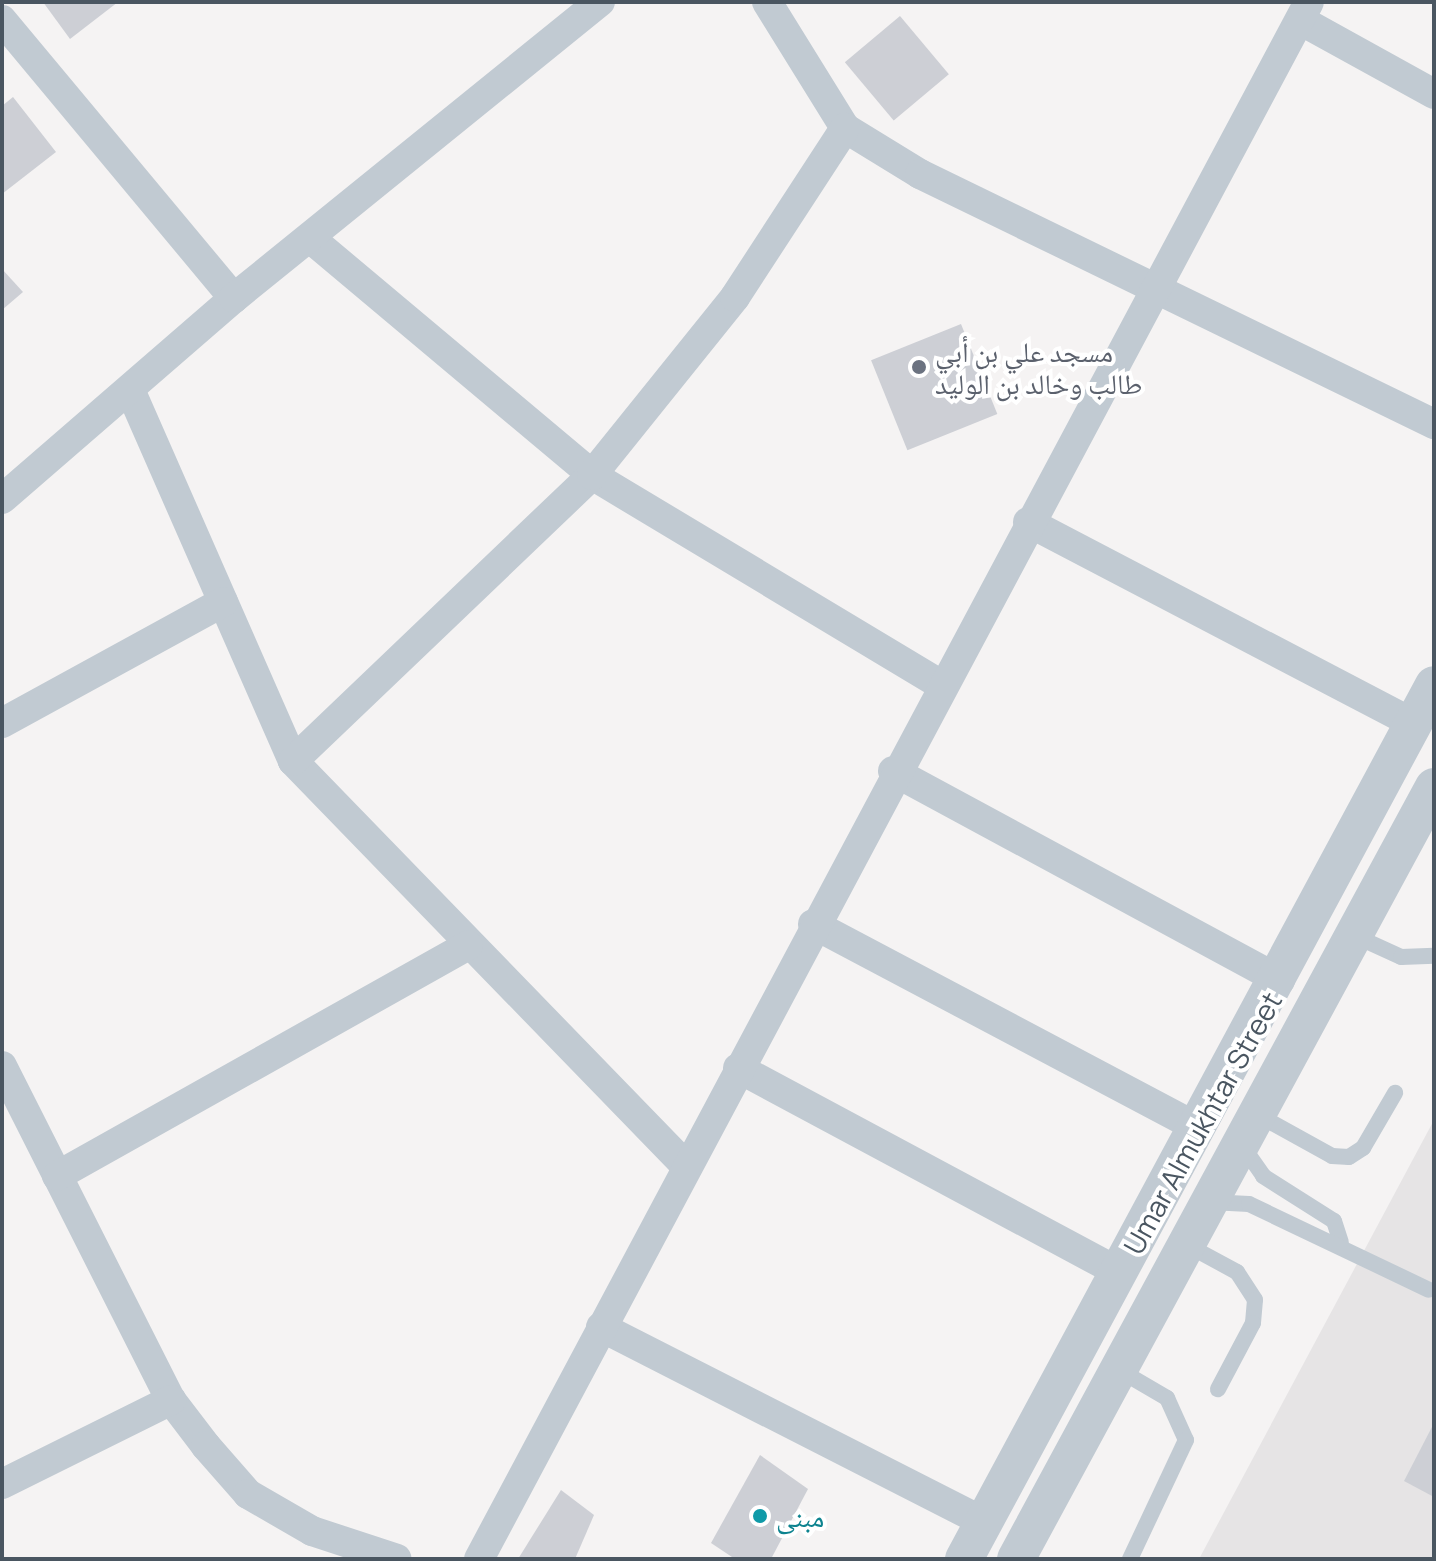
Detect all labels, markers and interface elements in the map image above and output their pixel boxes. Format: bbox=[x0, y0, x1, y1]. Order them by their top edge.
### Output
place label: مسجد علي بن أبي طالب وخالد بن الوليد bbox=[935, 334, 1142, 400]
marker: مسجد علي بن أبي طالب وخالد بن الوليد bbox=[910, 358, 928, 376]
street label: Umar Almukhtar Street bbox=[1116, 986, 1288, 1260]
place label: مبنى bbox=[776, 1499, 824, 1533]
marker: مبنى bbox=[751, 1507, 769, 1525]

